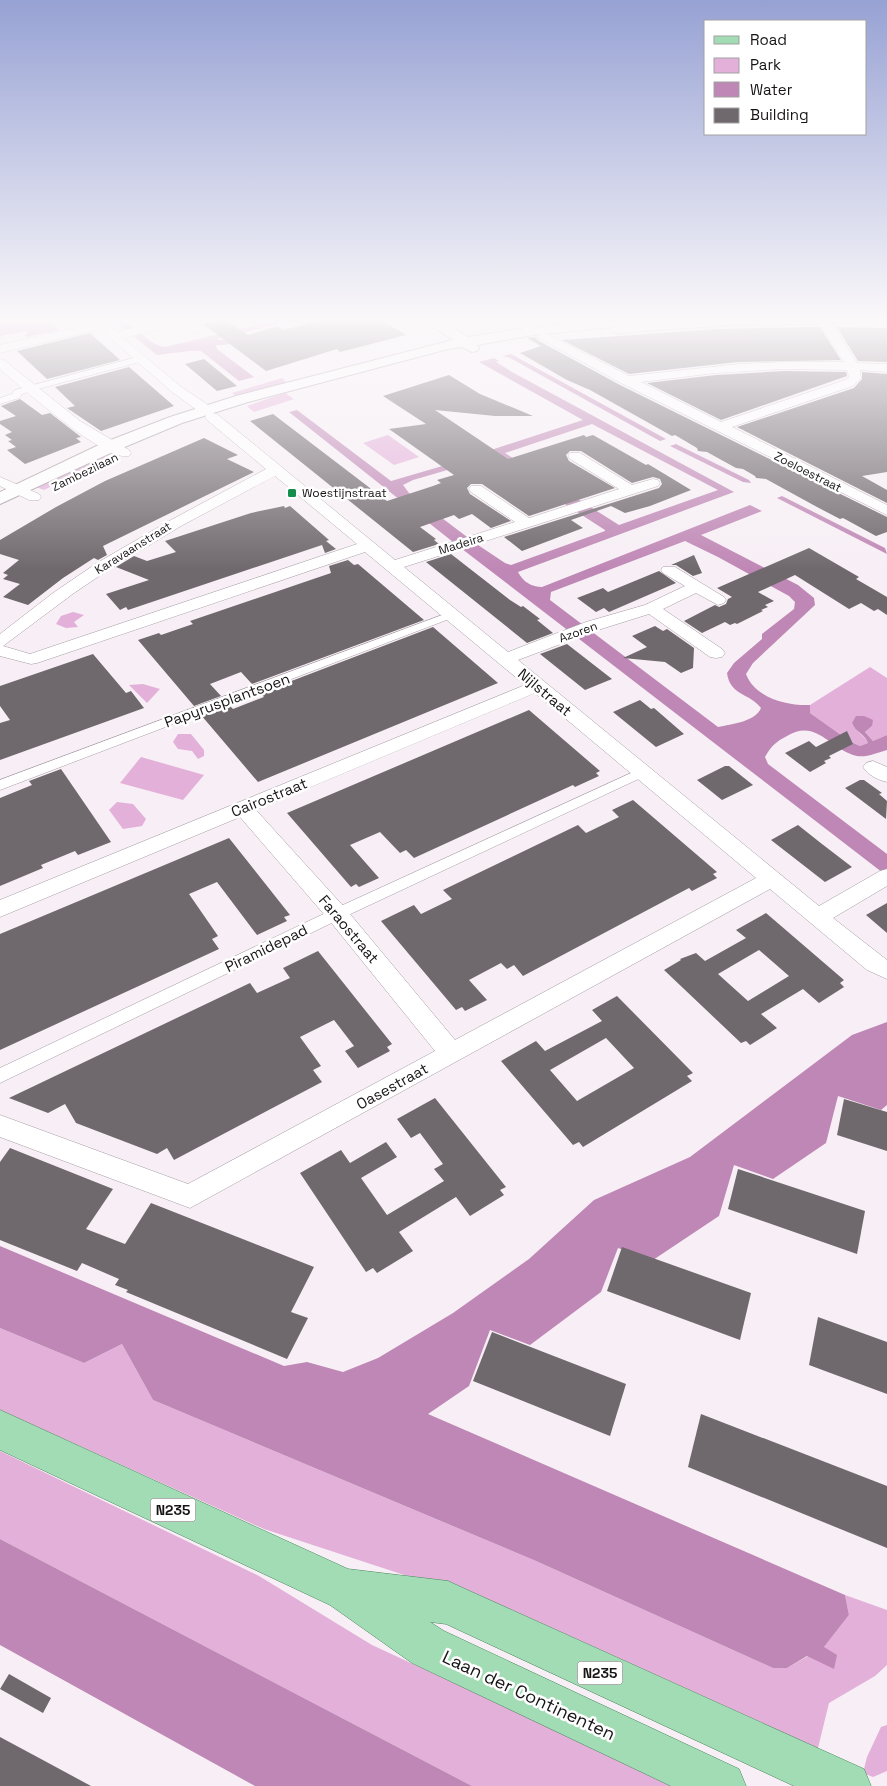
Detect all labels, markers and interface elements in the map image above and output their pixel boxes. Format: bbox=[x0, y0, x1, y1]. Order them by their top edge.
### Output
legend bbox=[704, 20, 867, 135]
text: Road bbox=[750, 30, 787, 49]
text: Park bbox=[750, 55, 781, 74]
text: Water bbox=[750, 80, 793, 99]
text: Building bbox=[750, 105, 809, 124]
street label: Zoeloestraat bbox=[772, 448, 844, 496]
street label: Zambezilaan bbox=[49, 449, 121, 495]
place label: Woestijnstraat bbox=[302, 485, 387, 501]
marker: Woestijnstraat bbox=[286, 487, 298, 499]
street label: Karavaanstraat bbox=[92, 518, 174, 578]
street label: Madeira bbox=[437, 530, 485, 558]
street label: Azoren bbox=[557, 618, 599, 646]
street label: Nijlstraat bbox=[514, 664, 576, 720]
street label: Papyrusplantsoen bbox=[162, 668, 292, 732]
street label: Cairostraat bbox=[228, 773, 310, 821]
street label: Faraostraat bbox=[315, 891, 383, 967]
street label: Piramidepad bbox=[222, 920, 310, 976]
street label: Oasestraat bbox=[353, 1058, 431, 1113]
road number: N235 bbox=[150, 1498, 196, 1522]
street label: Laan der Continenten bbox=[439, 1645, 619, 1745]
road number: N235 bbox=[578, 1662, 622, 1685]

